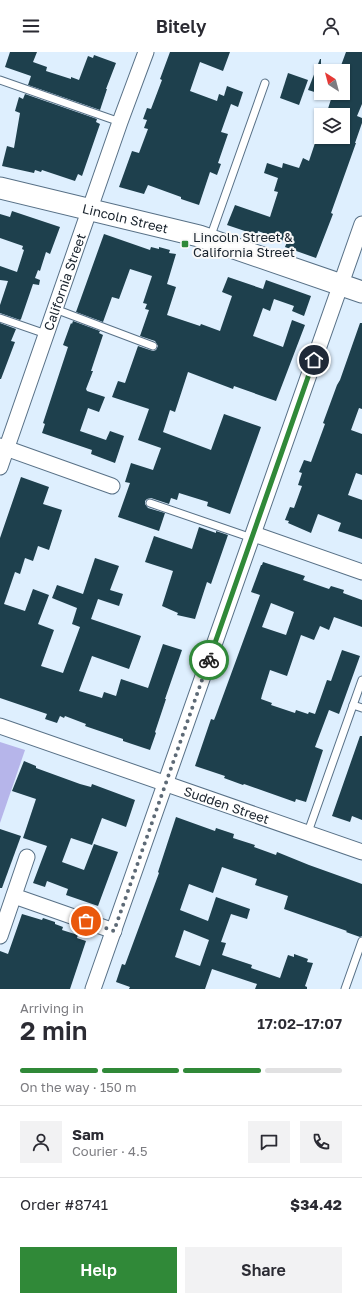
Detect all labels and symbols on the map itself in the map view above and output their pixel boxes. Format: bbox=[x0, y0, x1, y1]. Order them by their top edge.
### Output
north arrow bbox=[314, 64, 350, 100]
street label: Lincoln Street bbox=[81, 200, 170, 236]
place label: Lincoln Street & California Street bbox=[193, 229, 295, 260]
street label: California Street bbox=[40, 231, 89, 333]
marker: Lincoln Street & California Street bbox=[180, 239, 190, 249]
pin bbox=[297, 343, 331, 377]
courier bbox=[189, 640, 229, 680]
street label: Sudden Street bbox=[182, 783, 272, 827]
pin bbox=[69, 904, 103, 938]

